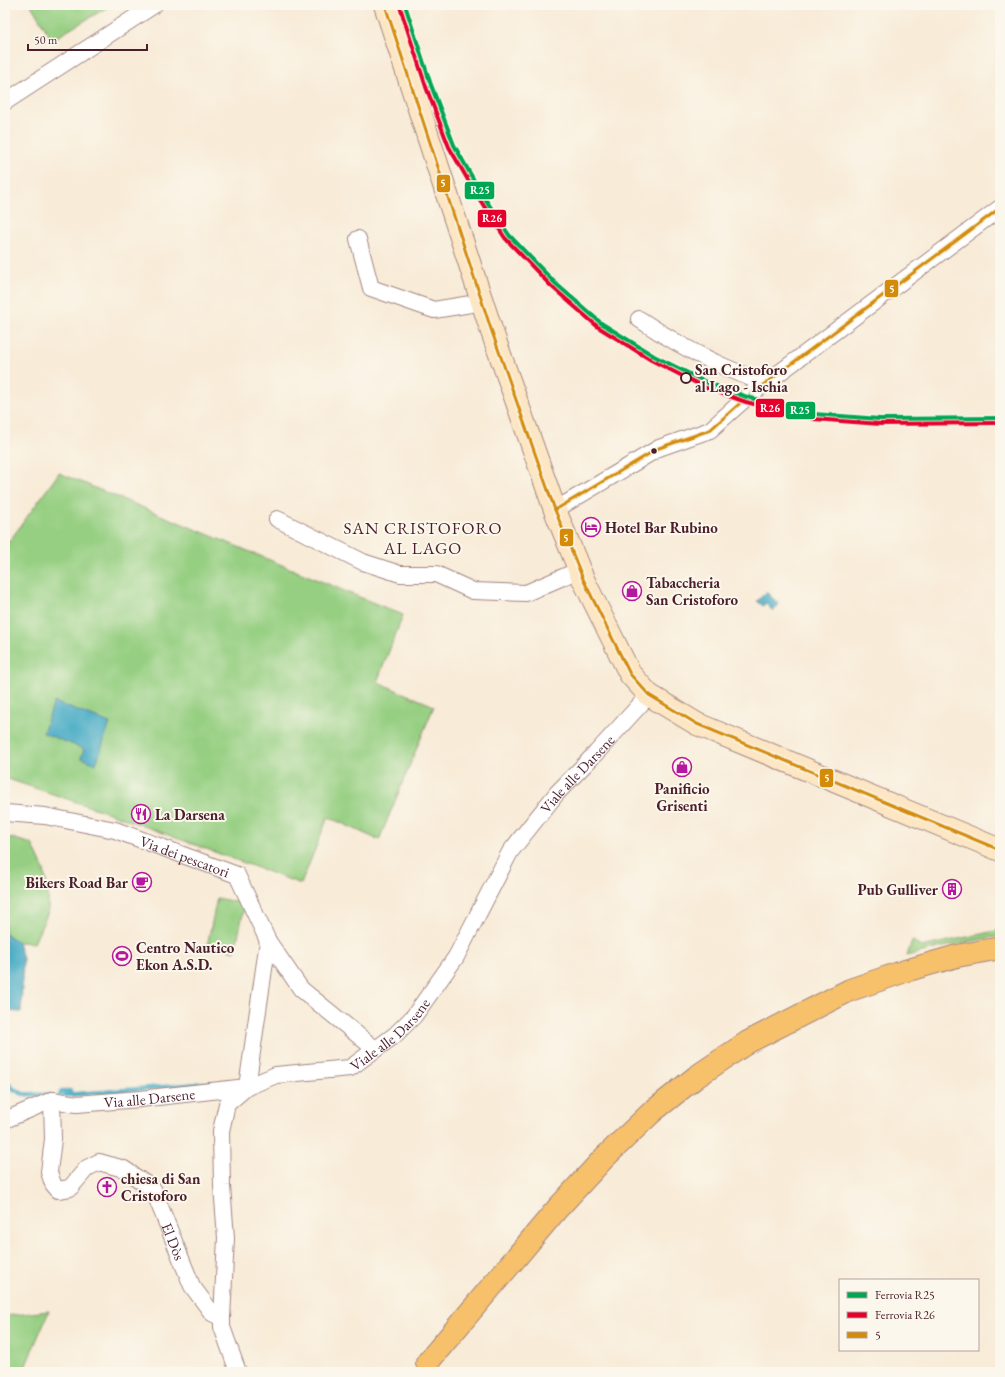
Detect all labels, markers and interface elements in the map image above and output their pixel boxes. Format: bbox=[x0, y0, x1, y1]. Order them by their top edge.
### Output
scale bar bbox=[28, 26, 147, 52]
text: 50 m bbox=[34, 32, 58, 48]
line badge: 5 bbox=[436, 174, 451, 193]
text: 5 bbox=[440, 176, 446, 190]
line badge: R25 bbox=[464, 181, 495, 200]
text: R25 bbox=[470, 183, 490, 197]
line badge: R26 bbox=[477, 209, 507, 228]
text: R26 bbox=[482, 211, 502, 225]
line badge: 5 bbox=[884, 279, 899, 298]
text: 5 bbox=[889, 282, 895, 296]
place label: San Cristoforo al Lago - Ischia bbox=[695, 360, 788, 396]
marker: San Cristoforo al Lago - Ischia bbox=[680, 372, 692, 384]
line badge: R26 bbox=[755, 398, 785, 418]
text: R26 bbox=[760, 401, 780, 415]
line badge: R25 bbox=[785, 401, 816, 420]
text: R25 bbox=[790, 403, 810, 417]
unlabelled marker bbox=[649, 446, 659, 456]
hotel icon: Hotel Bar Rubino bbox=[580, 516, 602, 538]
district label: SAN CRISTOFORO AL LAGO bbox=[343, 517, 503, 559]
place label: Hotel Bar Rubino bbox=[605, 518, 718, 537]
line badge: 5 bbox=[559, 528, 574, 547]
text: 5 bbox=[563, 531, 569, 545]
place label: Tabaccheria San Cristoforo bbox=[646, 573, 738, 609]
shop icon: Tabaccheria San Cristoforo bbox=[621, 580, 643, 602]
street label: Viale alle Darsene bbox=[535, 730, 618, 817]
shop icon: Panificio Grisenti bbox=[671, 756, 693, 778]
line badge: 5 bbox=[819, 768, 834, 788]
text: 5 bbox=[824, 771, 830, 785]
place label: Panificio Grisenti bbox=[654, 779, 710, 815]
restaurant icon: La Darsena bbox=[130, 803, 152, 825]
place label: La Darsena bbox=[155, 805, 225, 824]
street label: Via dei pescatori bbox=[138, 831, 233, 881]
cafe icon: Bikers Road Bar bbox=[131, 871, 153, 893]
place label: Bikers Road Bar bbox=[25, 873, 129, 892]
building icon: Pub Gulliver bbox=[941, 878, 963, 900]
place label: Pub Gulliver bbox=[857, 880, 939, 899]
place label: Centro Nautico Ekon A.S.D. bbox=[136, 938, 235, 974]
sports icon: Centro Nautico Ekon A.S.D. bbox=[111, 945, 133, 967]
street label: Viale alle Darsene bbox=[346, 994, 433, 1075]
street label: Via alle Darsene bbox=[103, 1083, 196, 1111]
place label: chiesa di San Cristoforo bbox=[121, 1169, 201, 1205]
church icon: chiesa di San Cristoforo bbox=[96, 1176, 118, 1198]
street label: El Dòs bbox=[158, 1220, 190, 1263]
legend bbox=[839, 1279, 979, 1351]
text: Ferrovia R25 bbox=[875, 1287, 935, 1303]
text: Ferrovia R26 bbox=[875, 1307, 935, 1323]
text: 5 bbox=[875, 1327, 881, 1343]

